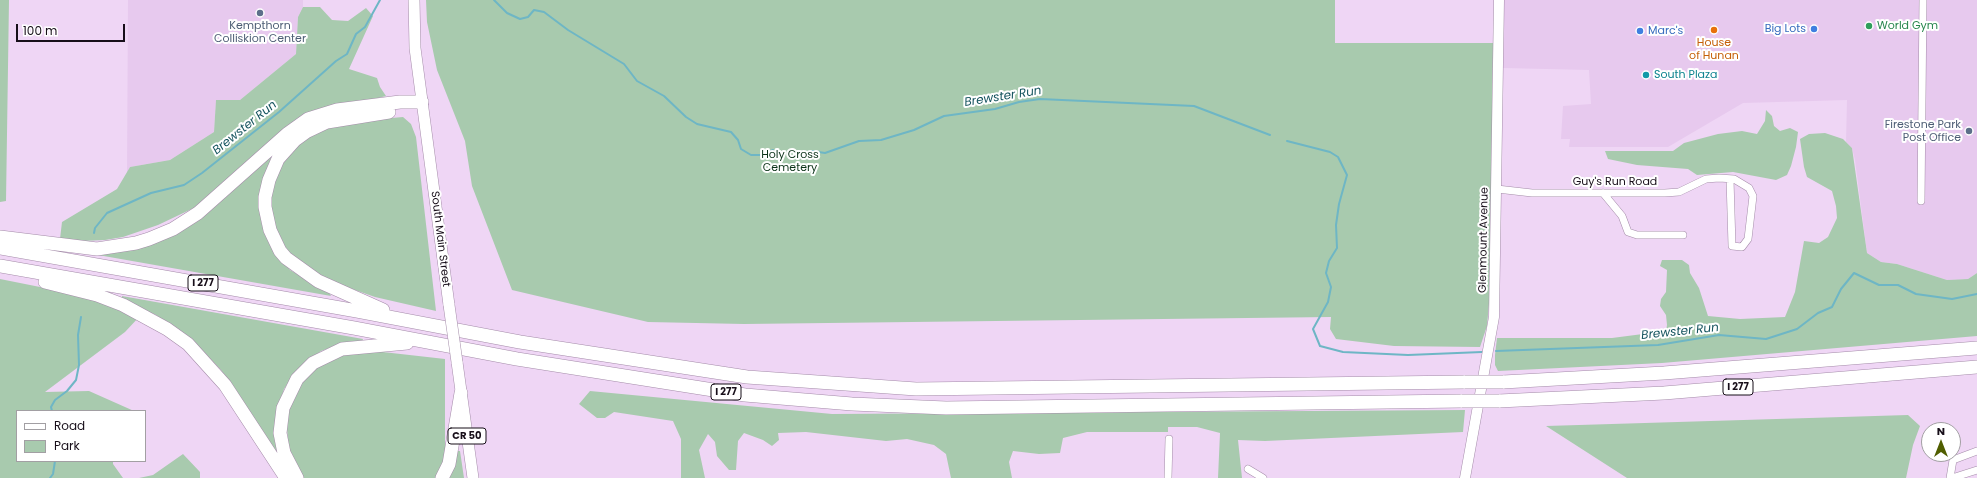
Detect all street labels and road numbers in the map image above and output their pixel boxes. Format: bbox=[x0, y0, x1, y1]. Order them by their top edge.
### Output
street label: Guy's Run Road bbox=[1573, 175, 1657, 189]
street label: Glenmount Avenue bbox=[1476, 187, 1492, 293]
street label: South Main Street bbox=[428, 190, 452, 288]
road number: I 277 bbox=[188, 275, 218, 291]
road number: I 277 bbox=[1723, 379, 1753, 395]
road number: I 277 bbox=[711, 384, 741, 400]
road number: CR 50 bbox=[448, 428, 486, 444]

